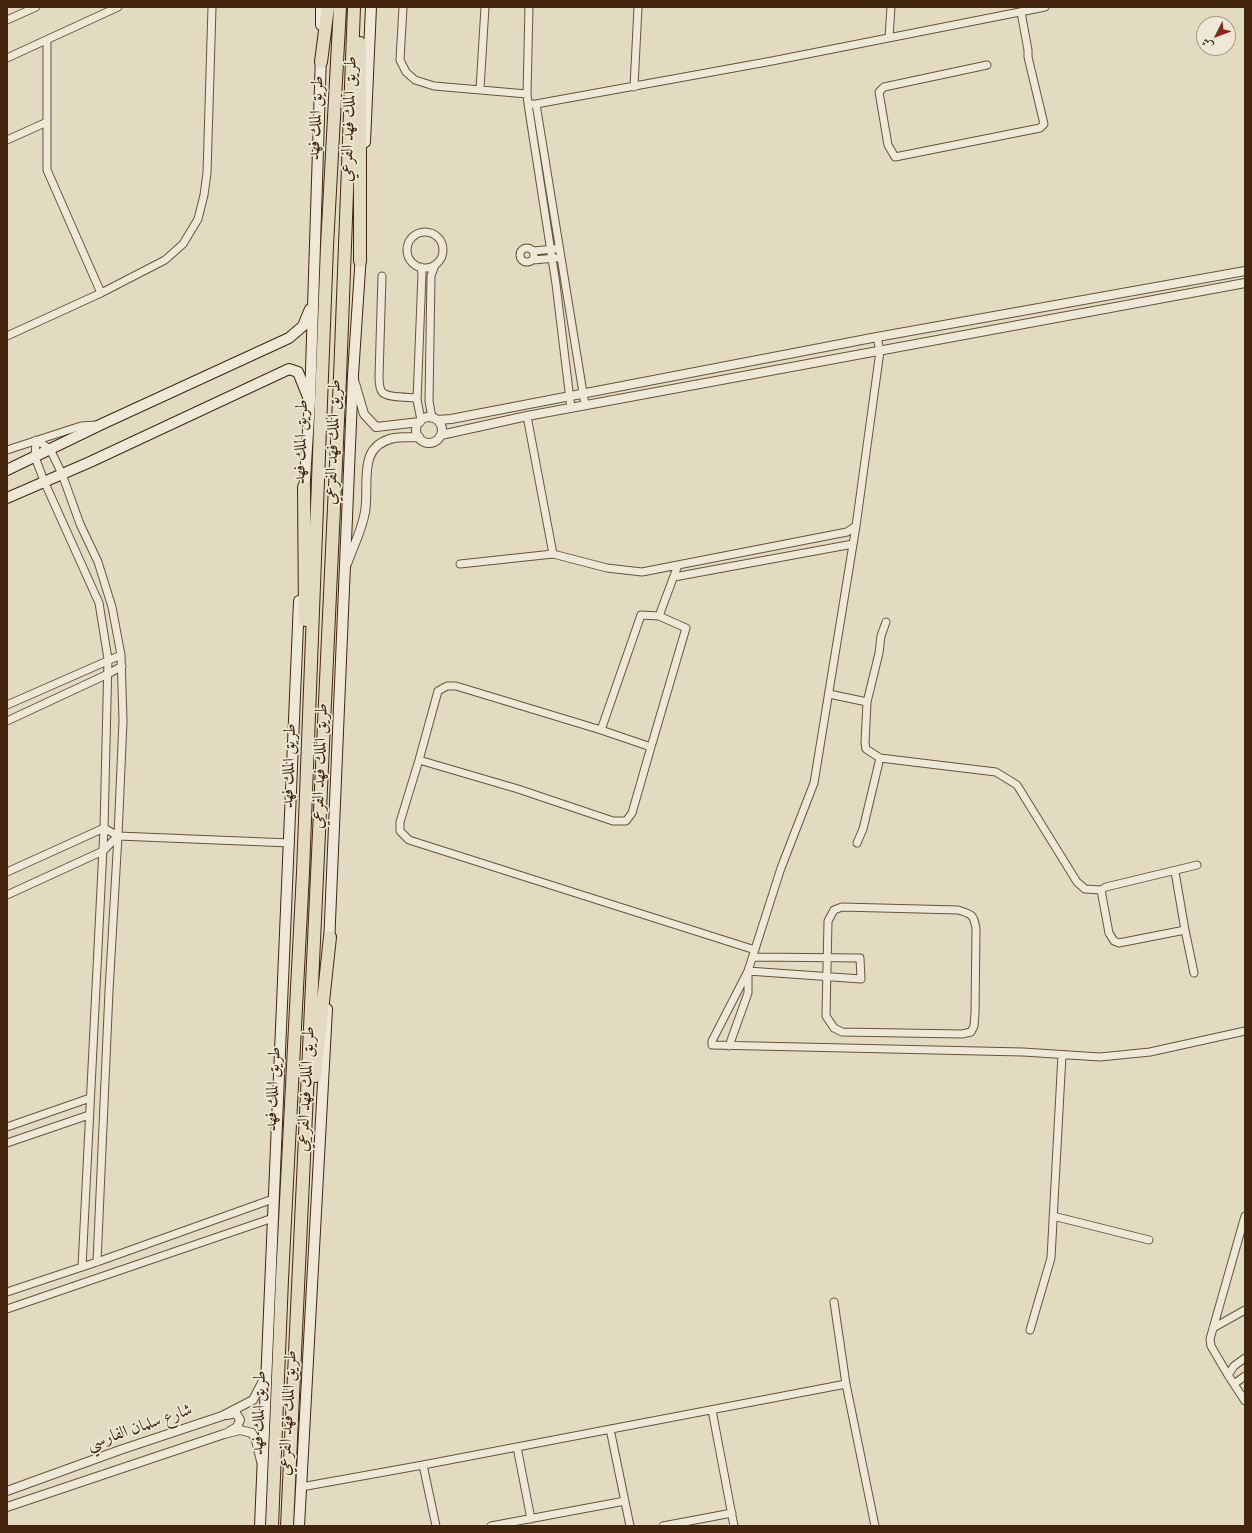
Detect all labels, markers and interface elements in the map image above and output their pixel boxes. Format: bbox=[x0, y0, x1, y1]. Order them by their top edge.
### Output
north arrow bbox=[1196, 16, 1236, 56]
text: ش bbox=[1199, 35, 1217, 52]
street label: طريق الملك فهد الفرعي bbox=[338, 56, 362, 182]
street label: طريق الملك فهد bbox=[305, 75, 329, 161]
street label: طريق الملك فهد الفرعي bbox=[322, 379, 346, 505]
street label: طريق الملك فهد bbox=[290, 399, 314, 485]
street label: طريق الملك فهد الفرعي bbox=[309, 703, 333, 829]
street label: طريق الملك فهد bbox=[278, 723, 302, 809]
street label: طريق الملك فهد الفرعي bbox=[294, 1026, 320, 1152]
street label: طريق الملك فهد bbox=[262, 1046, 286, 1132]
street label: طريق الملك فهد الفرعي bbox=[276, 1350, 302, 1476]
street label: طريق الملك فهد bbox=[248, 1370, 272, 1456]
street label: شارع سلمان الفارسي bbox=[85, 1400, 195, 1456]

